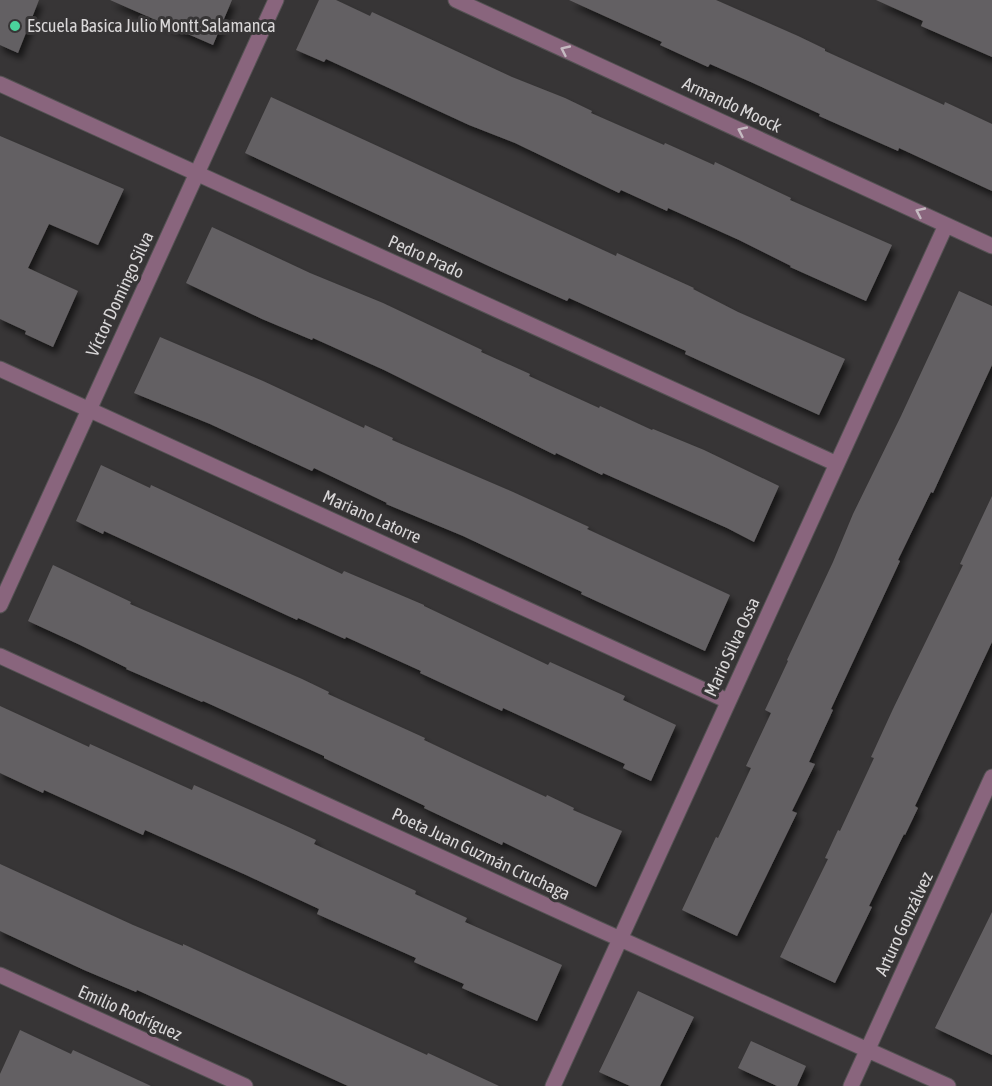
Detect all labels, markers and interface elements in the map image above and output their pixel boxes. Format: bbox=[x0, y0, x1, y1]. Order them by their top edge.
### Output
place label: Escuela Basica Julio Montt Salamanca bbox=[27, 15, 276, 36]
marker: Escuela Basica Julio Montt Salamanca bbox=[8, 19, 22, 33]
one-way arrow bbox=[561, 45, 572, 57]
street label: Armando Moock bbox=[679, 72, 785, 137]
one-way arrow bbox=[738, 126, 749, 138]
one-way arrow bbox=[915, 208, 926, 220]
street label: Víctor Domingo Silva bbox=[81, 228, 158, 360]
street label: Pedro Prado bbox=[385, 231, 467, 283]
street label: Mariano Latorre bbox=[320, 485, 425, 548]
street label: Mario Silva Ossa bbox=[699, 594, 764, 700]
street label: Poeta Juan Guzmán Cruchaga bbox=[389, 803, 574, 904]
street label: Arturo Gonzálvez bbox=[870, 868, 937, 979]
street label: Emilio Rodríguez bbox=[75, 980, 186, 1045]

